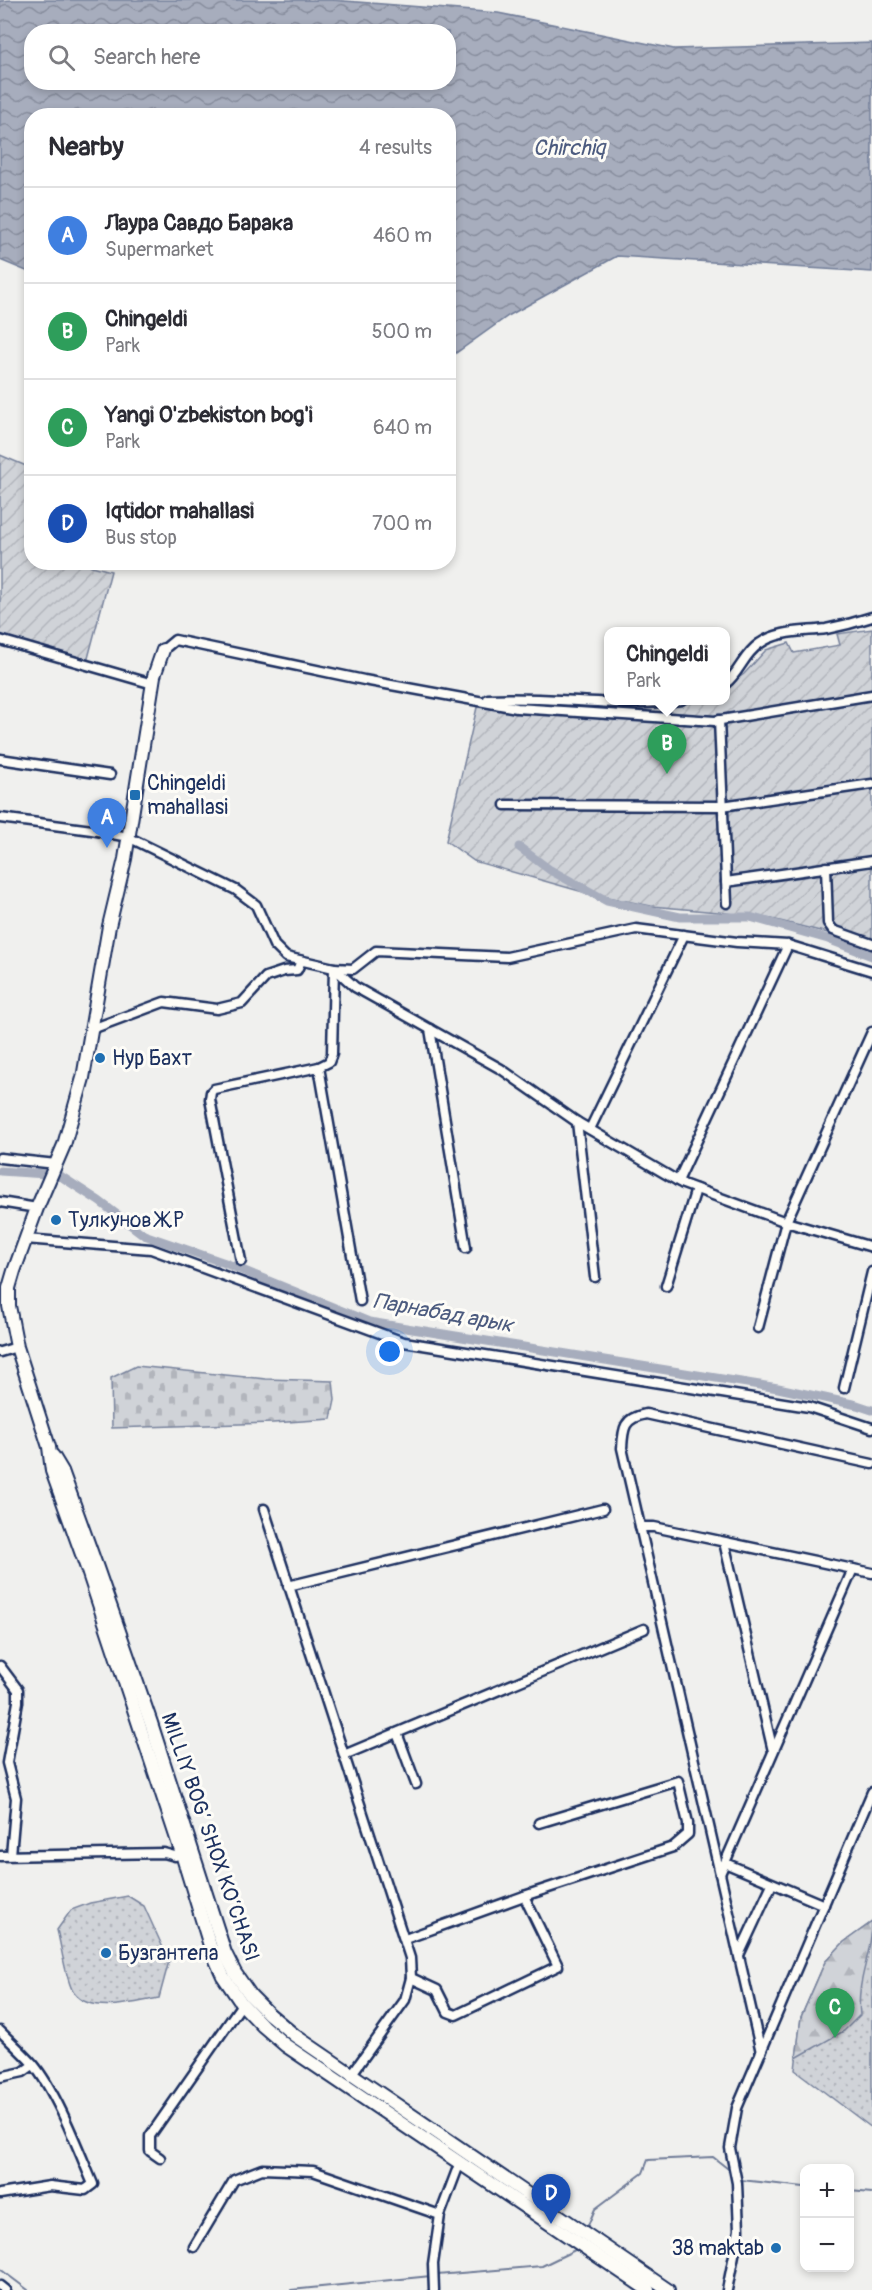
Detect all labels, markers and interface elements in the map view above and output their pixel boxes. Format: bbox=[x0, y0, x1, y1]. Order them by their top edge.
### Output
search box bbox=[24, 24, 456, 90]
icon: search bbox=[45, 41, 78, 74]
text: Search here bbox=[93, 43, 200, 71]
text: Nearby bbox=[48, 131, 124, 163]
water label: Chirchiq bbox=[533, 134, 608, 162]
text: 4 results bbox=[359, 135, 432, 160]
text: Лаура Савдо Барака bbox=[105, 209, 293, 237]
text: A bbox=[61, 223, 74, 248]
text: 460 m bbox=[373, 223, 432, 248]
text: Supermarket bbox=[105, 237, 214, 262]
text: Chingeldi bbox=[105, 305, 187, 333]
text: B bbox=[62, 319, 73, 344]
text: 500 m bbox=[372, 319, 432, 344]
text: Park bbox=[105, 333, 140, 358]
text: Yangi O'zbekiston bog'i bbox=[105, 401, 313, 429]
text: C bbox=[61, 415, 74, 440]
text: 640 m bbox=[373, 415, 432, 440]
text: Park bbox=[105, 429, 140, 454]
text: Iqtidor mahallasi bbox=[105, 497, 254, 525]
text: D bbox=[61, 511, 74, 536]
text: 700 m bbox=[372, 511, 432, 536]
text: Bus stop bbox=[105, 525, 177, 550]
popup bbox=[604, 627, 730, 705]
text: Chingeldi bbox=[626, 640, 708, 668]
text: Park bbox=[626, 668, 661, 693]
pin: B bbox=[648, 724, 686, 774]
place label: Chingeldi mahallasi bbox=[147, 770, 228, 821]
marker: Chingeldi mahallasi bbox=[128, 788, 142, 802]
pin: A bbox=[88, 798, 126, 848]
place label: Нур Бахт bbox=[112, 1045, 193, 1072]
marker: Нур Бахт bbox=[93, 1051, 107, 1065]
place label: Тулкунов Ж.Р bbox=[68, 1207, 184, 1234]
marker: Тулкунов Ж.Р bbox=[49, 1213, 63, 1227]
water label: Парнабад арык bbox=[371, 1287, 518, 1340]
your location bbox=[375, 1337, 404, 1366]
street label: MILLIY BOG‘ SHOX KO‘CHASI bbox=[155, 1709, 265, 1965]
place label: Бузгантепа bbox=[118, 1940, 218, 1967]
marker: Бузгантепа bbox=[99, 1946, 113, 1960]
pin: C bbox=[816, 1988, 854, 2038]
map controls bbox=[800, 2164, 854, 2272]
button: + bbox=[800, 2164, 854, 2218]
pin: D bbox=[532, 2174, 570, 2224]
button: − bbox=[800, 2218, 854, 2272]
place label: 38 maktab bbox=[671, 2235, 764, 2262]
marker: 38 maktab bbox=[769, 2241, 783, 2255]

